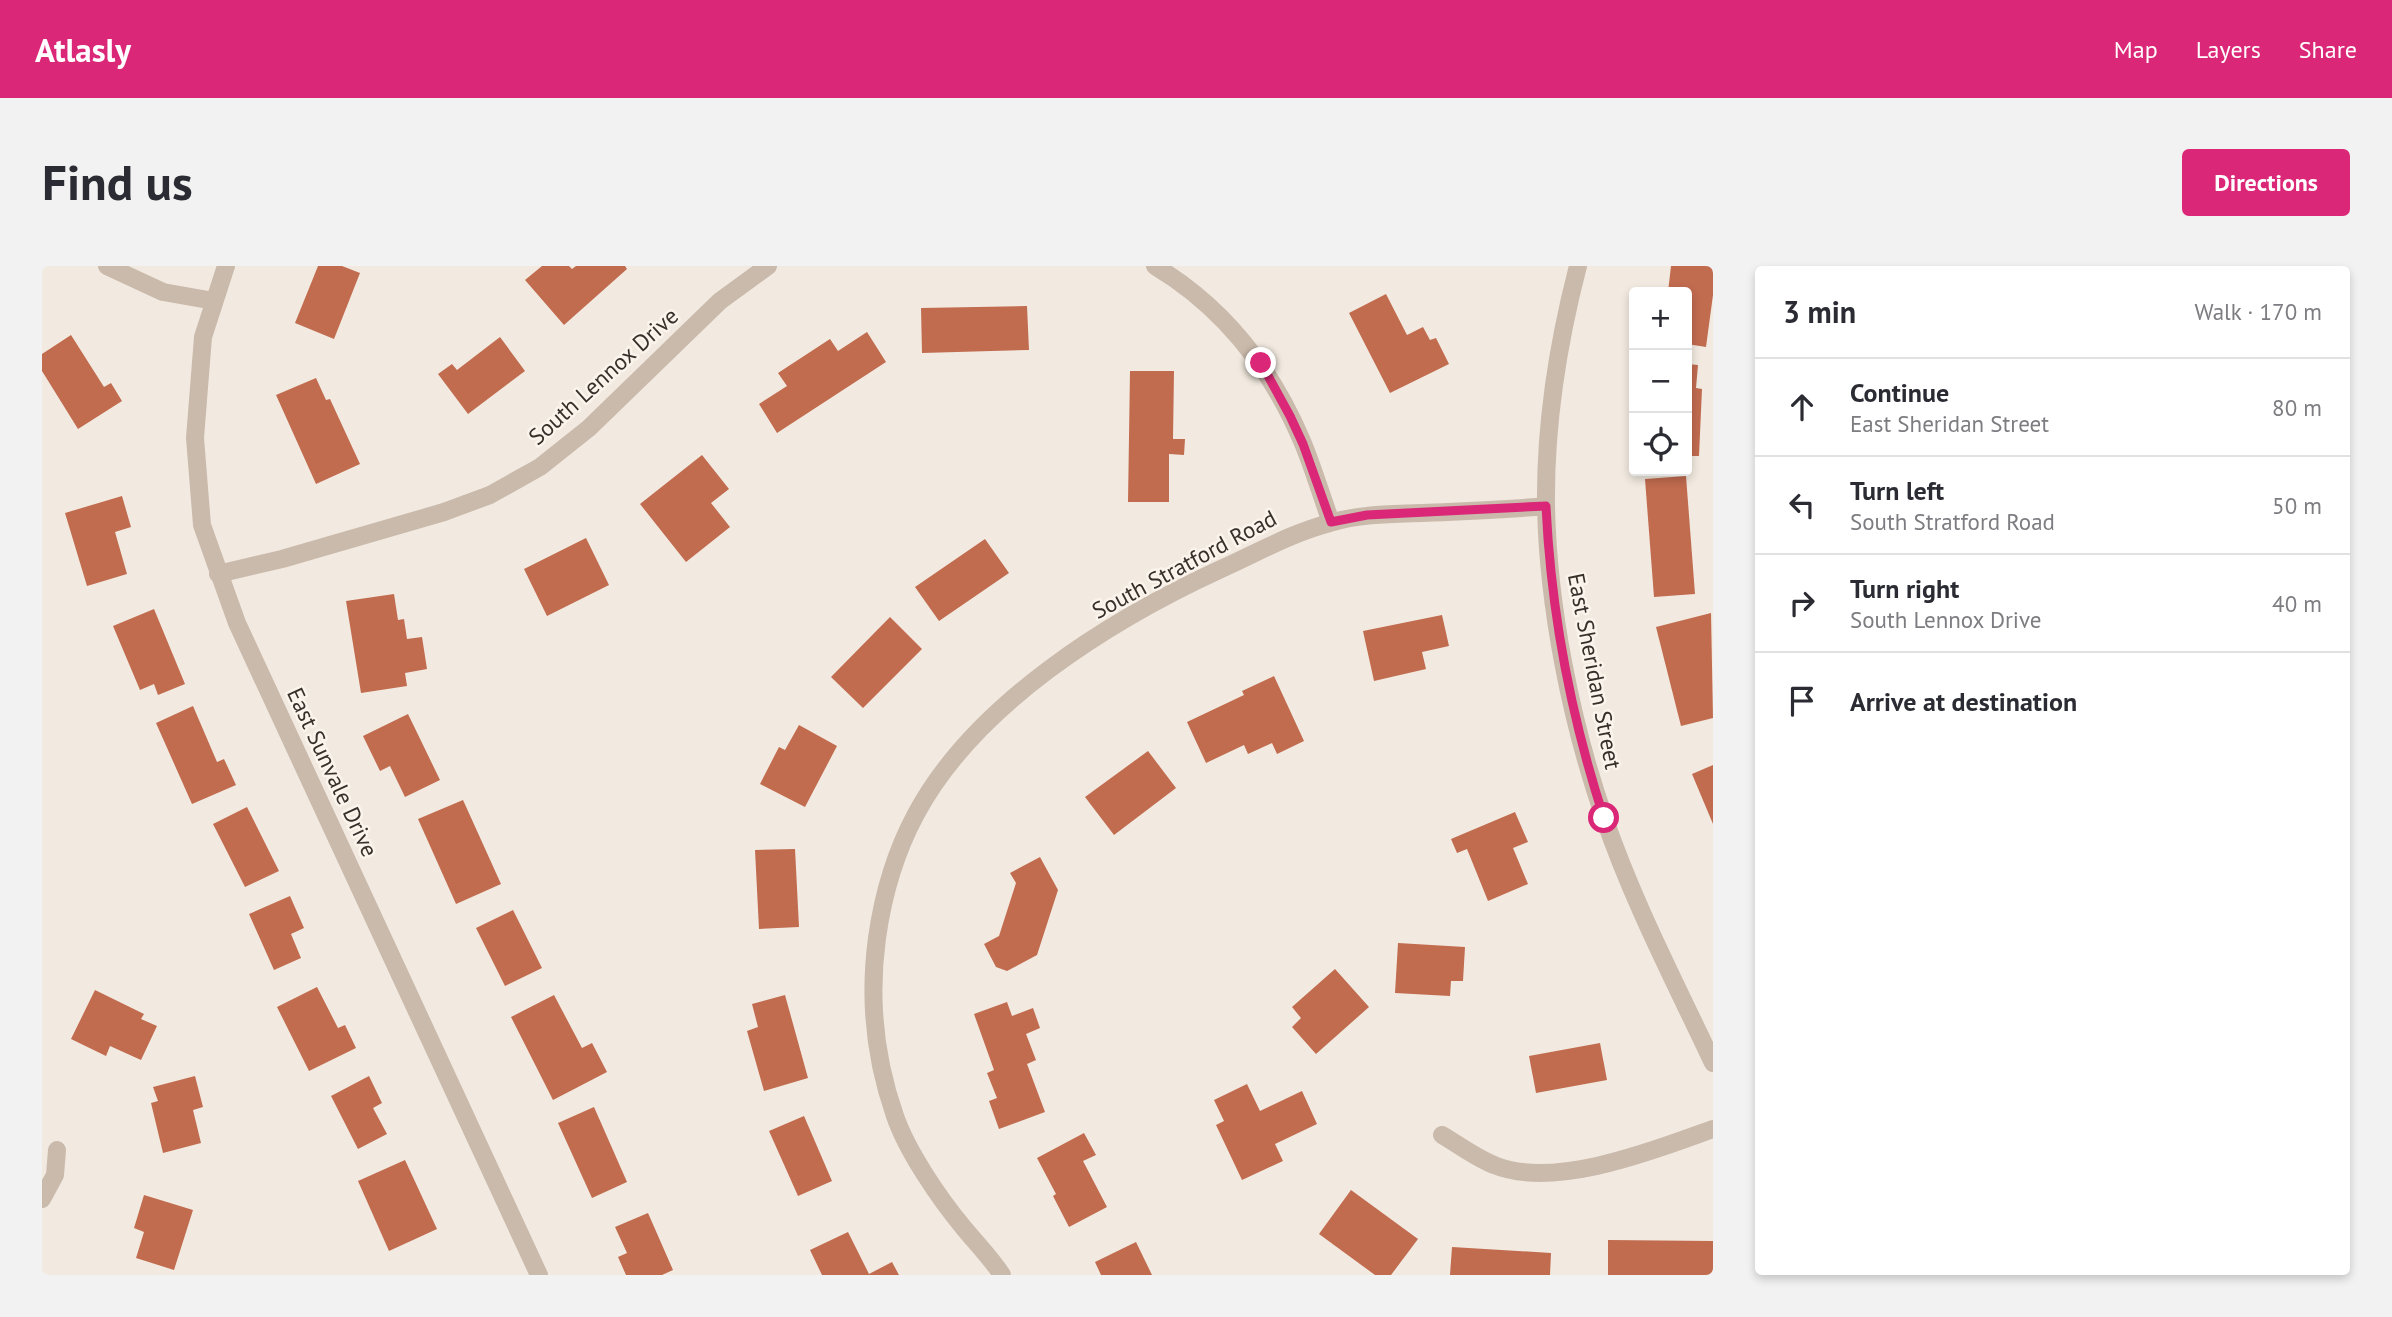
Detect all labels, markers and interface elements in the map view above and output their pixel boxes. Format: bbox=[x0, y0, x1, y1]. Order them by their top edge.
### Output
text: Atlasly bbox=[35, 28, 131, 71]
text: Map bbox=[2114, 34, 2158, 65]
text: Layers bbox=[2196, 34, 2261, 65]
text: Share bbox=[2299, 34, 2357, 65]
button: Directions bbox=[2182, 149, 2350, 216]
text: Find us bbox=[42, 150, 193, 214]
map controls bbox=[1629, 287, 1692, 476]
button: + bbox=[1629, 287, 1692, 350]
text: 3 min bbox=[1783, 292, 1856, 331]
text: Walk · 170 m bbox=[2195, 297, 2322, 326]
street label: South Lennox Drive bbox=[522, 301, 684, 451]
route end bbox=[1245, 347, 1276, 378]
button: − bbox=[1629, 350, 1692, 413]
text: Continue bbox=[1850, 376, 1949, 409]
icon: ahead bbox=[1783, 388, 1821, 426]
text: 80 m bbox=[2272, 393, 2322, 422]
text: East Sheridan Street bbox=[1850, 409, 2049, 438]
button: locate bbox=[1629, 413, 1692, 476]
text: Turn left bbox=[1850, 474, 1944, 507]
icon: left bbox=[1783, 486, 1821, 524]
text: 50 m bbox=[2272, 491, 2322, 520]
street label: South Stratford Road bbox=[1087, 503, 1281, 625]
text: South Stratford Road bbox=[1850, 507, 2055, 536]
street label: East Sheridan Street bbox=[1562, 571, 1628, 772]
text: Turn right bbox=[1850, 572, 1959, 605]
icon: right bbox=[1783, 584, 1821, 622]
text: 40 m bbox=[2272, 589, 2322, 618]
text: South Lennox Drive bbox=[1850, 605, 2041, 634]
icon: arrive bbox=[1783, 682, 1821, 720]
street label: East Sunvale Drive bbox=[281, 683, 385, 861]
text: Arrive at destination bbox=[1850, 685, 2077, 718]
route start bbox=[1588, 802, 1619, 833]

